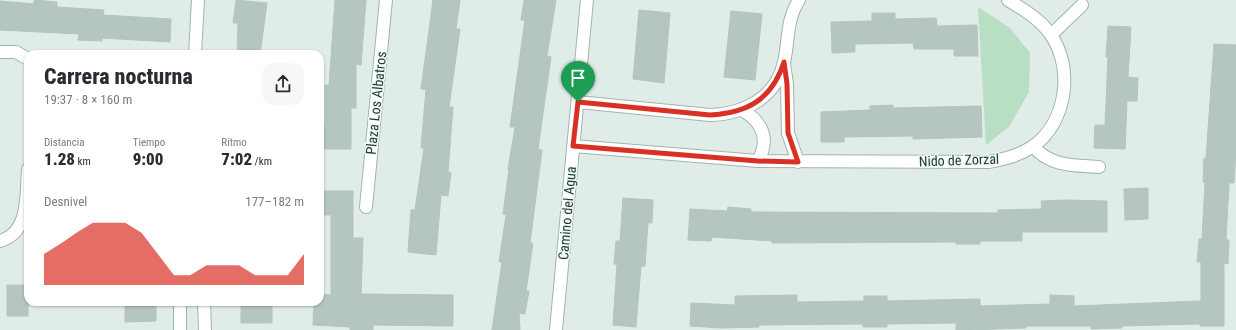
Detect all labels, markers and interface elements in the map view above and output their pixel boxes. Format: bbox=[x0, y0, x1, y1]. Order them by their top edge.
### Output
street label: Plaza Los Albatros bbox=[363, 51, 389, 155]
pin bbox=[561, 61, 595, 102]
button: share bbox=[262, 63, 304, 105]
text: Carrera nocturna bbox=[44, 64, 193, 89]
icon: arrive bbox=[567, 67, 589, 89]
text: 19:37 · 8 × 160 m bbox=[44, 92, 132, 107]
text: Distancia bbox=[44, 136, 85, 149]
text: Tiempo bbox=[133, 136, 165, 149]
text: Ritmo bbox=[221, 136, 247, 149]
text: 1.28 bbox=[44, 149, 75, 169]
text: 9:00 bbox=[133, 149, 163, 169]
text: 7:02 bbox=[221, 149, 252, 169]
street label: Nido de Zorzal bbox=[919, 151, 999, 169]
text: km bbox=[75, 155, 91, 168]
text: /km bbox=[252, 155, 272, 168]
street label: Camino del Agua bbox=[555, 166, 579, 260]
text: Desnivel bbox=[44, 194, 87, 209]
text: 177–182 m bbox=[245, 194, 304, 209]

